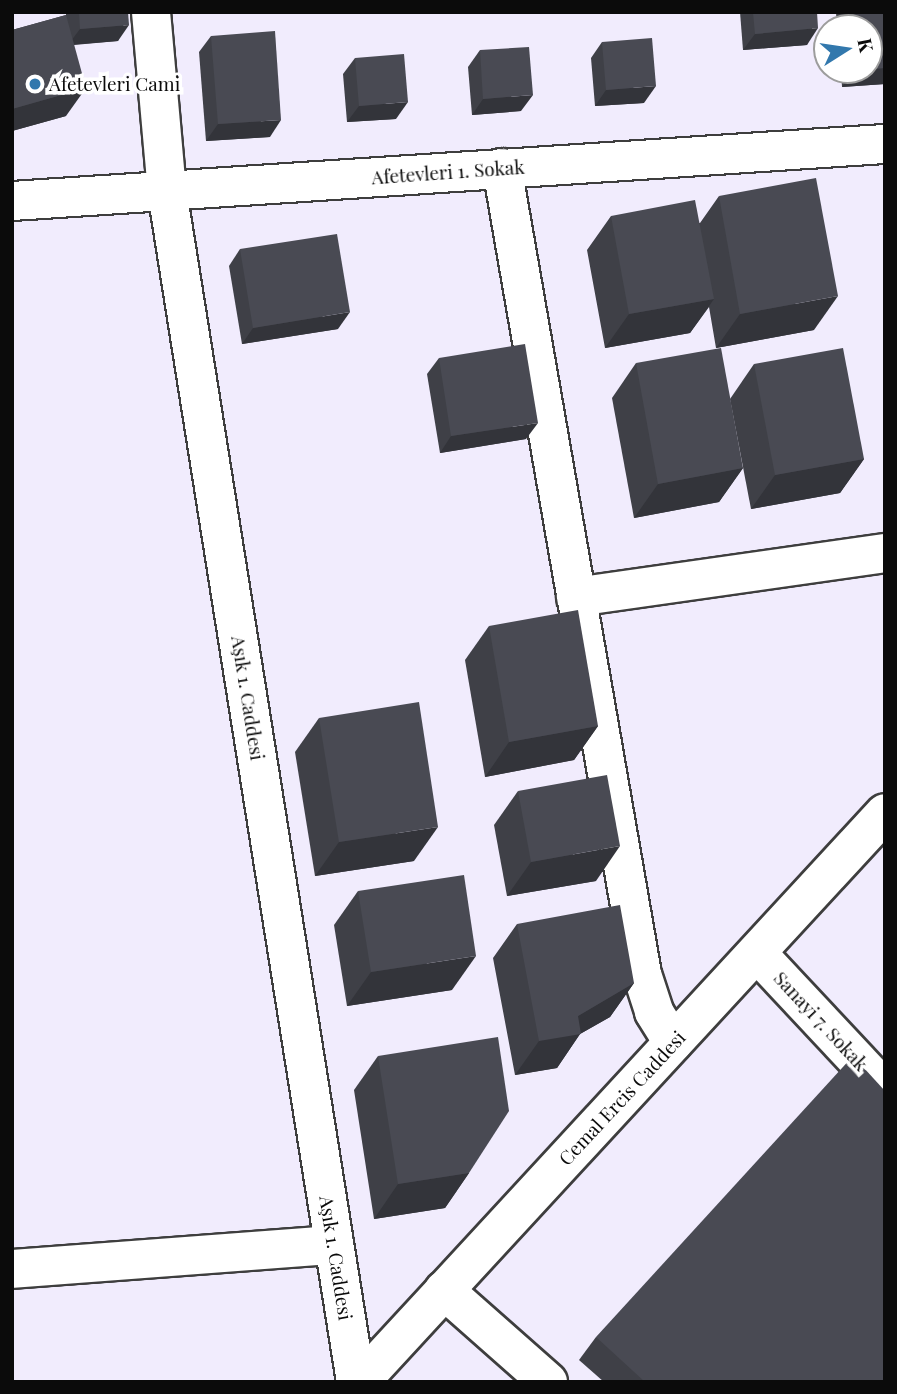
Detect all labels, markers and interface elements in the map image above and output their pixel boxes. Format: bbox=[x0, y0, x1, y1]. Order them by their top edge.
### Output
north arrow bbox=[813, 14, 883, 84]
text: K bbox=[852, 36, 881, 54]
place label: Afetevleri Cami bbox=[49, 73, 180, 95]
marker: Afetevleri Cami bbox=[27, 76, 43, 92]
street label: Afetevleri 1. Sokak bbox=[371, 155, 525, 189]
street label: Aşık 1. Caddesi bbox=[227, 634, 269, 762]
street label: Sanayi 7. Sokak bbox=[769, 967, 873, 1075]
street label: Cemal Ercis Caddesi bbox=[554, 1026, 690, 1170]
street label: Aşık 1. Caddesi bbox=[315, 1194, 357, 1322]

